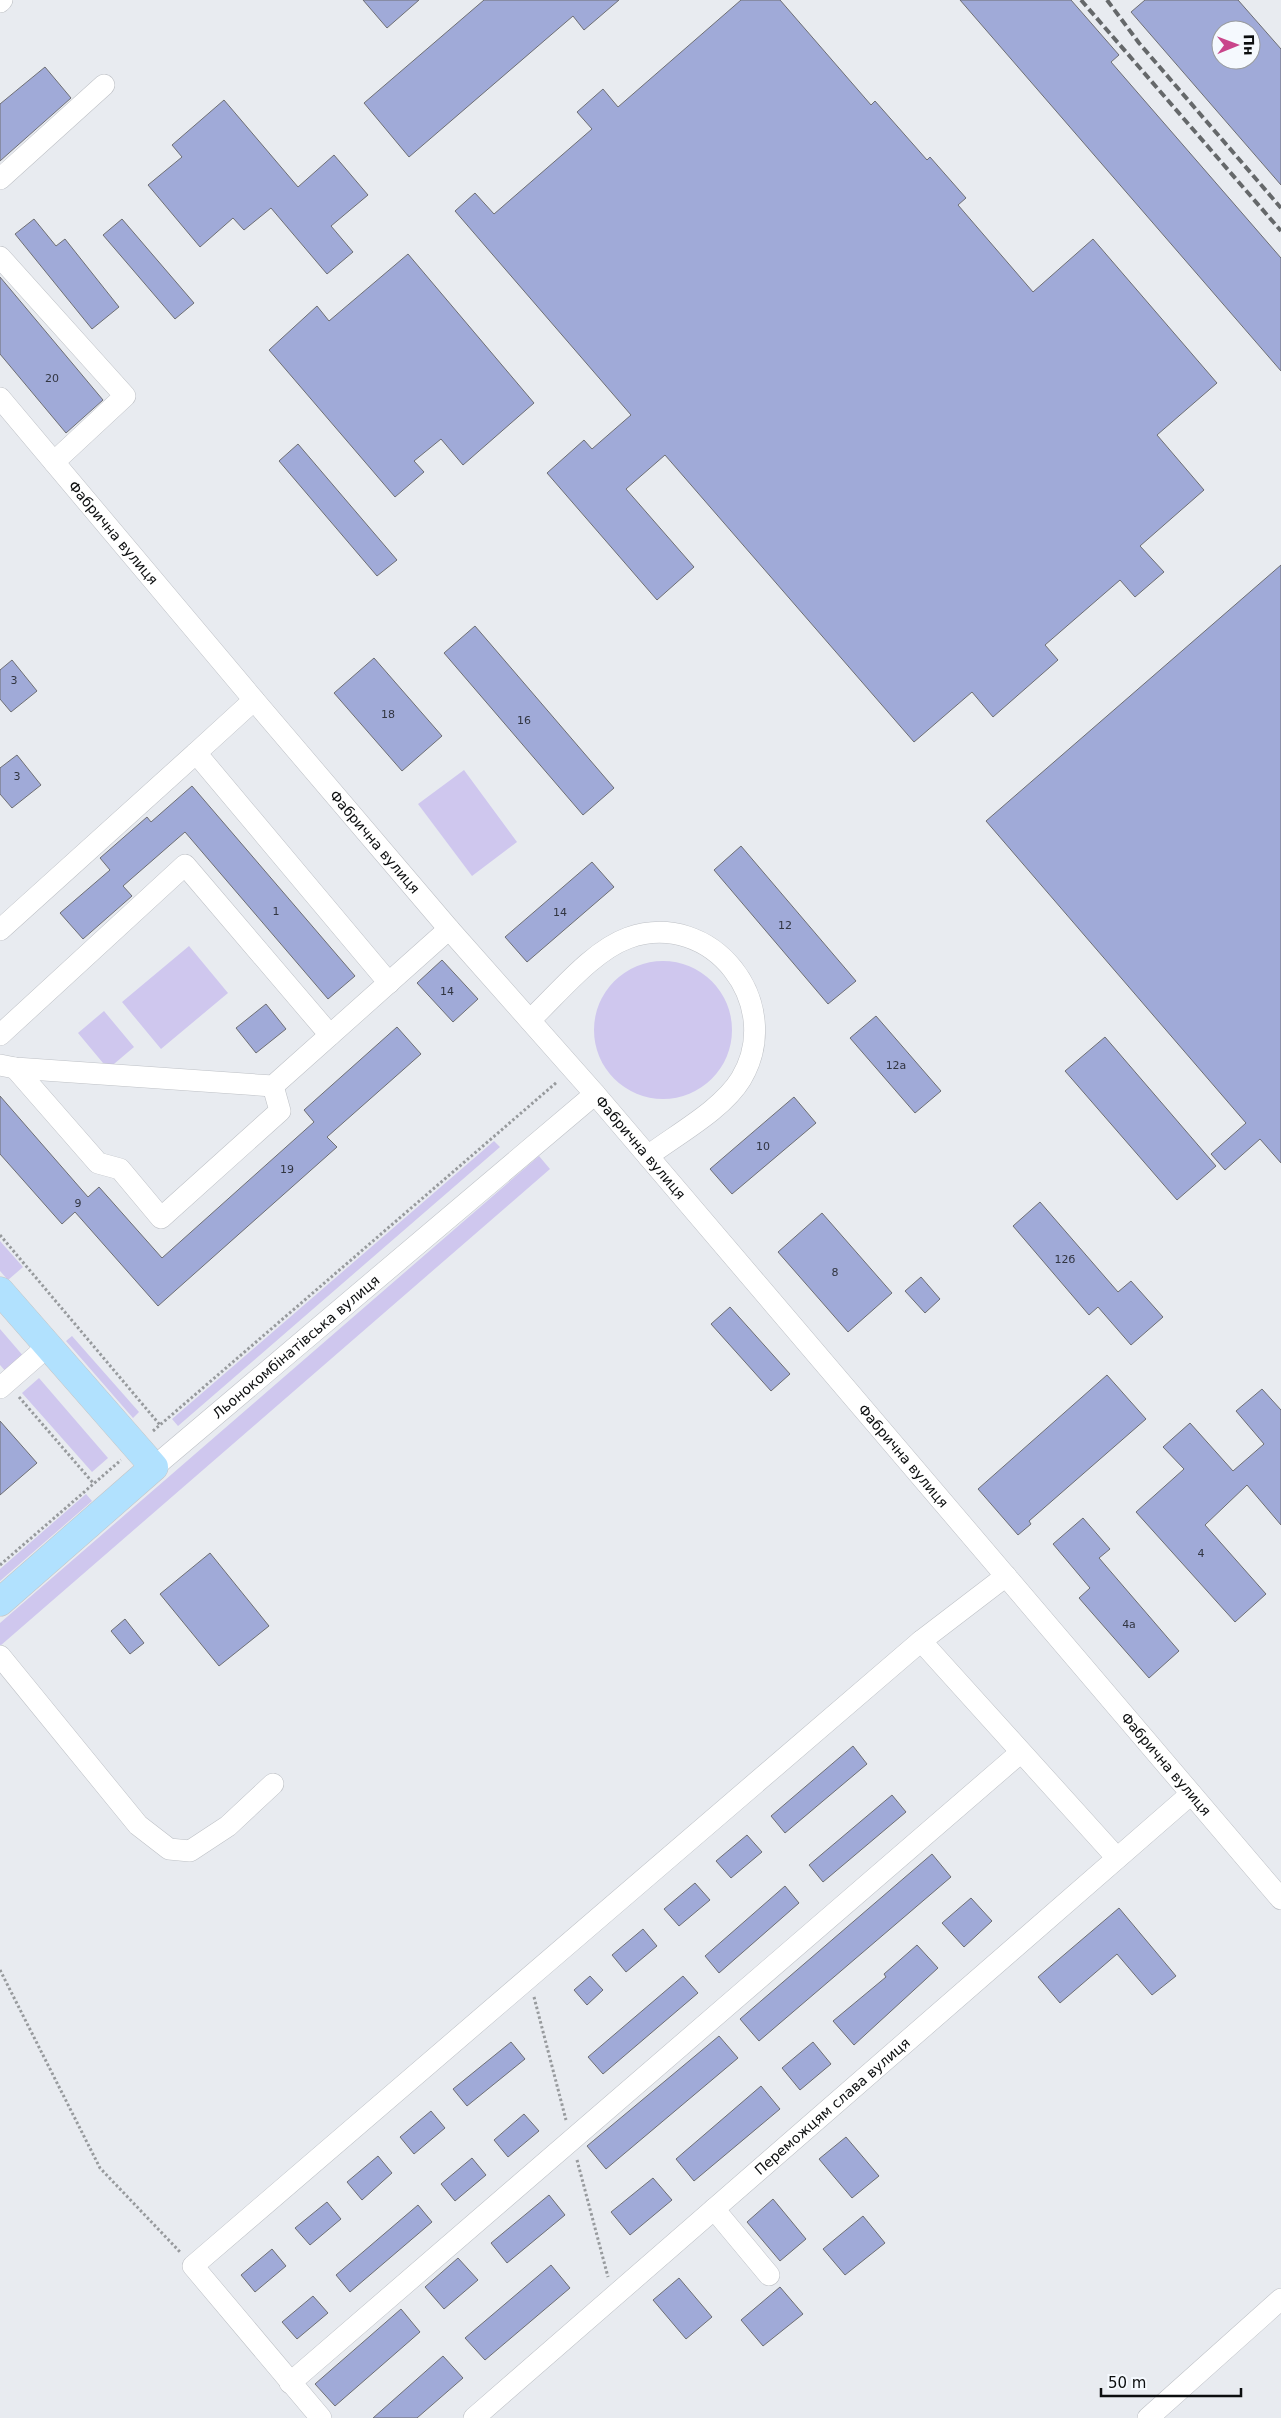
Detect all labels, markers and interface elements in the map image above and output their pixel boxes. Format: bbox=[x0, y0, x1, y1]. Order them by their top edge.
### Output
north arrow bbox=[1211, 20, 1261, 70]
text: Пн bbox=[1241, 34, 1257, 56]
house number: 20 bbox=[45, 372, 59, 385]
street label: Фабрична вулиця bbox=[65, 478, 161, 588]
house number: 3 bbox=[11, 674, 18, 687]
house number: 18 bbox=[381, 708, 395, 721]
house number: 16 bbox=[517, 714, 531, 727]
house number: 3 bbox=[14, 770, 21, 783]
street label: Фабрична вулиця bbox=[326, 787, 423, 897]
house number: 1 bbox=[273, 905, 280, 918]
house number: 14 bbox=[553, 906, 567, 919]
house number: 12 bbox=[778, 919, 792, 932]
house number: 14 bbox=[440, 985, 454, 998]
house number: 12а bbox=[886, 1059, 906, 1072]
street label: Фабрична вулиця bbox=[592, 1093, 689, 1202]
house number: 10 bbox=[756, 1140, 770, 1153]
house number: 19 bbox=[280, 1163, 294, 1176]
house number: 9 bbox=[75, 1197, 82, 1210]
house number: 12б bbox=[1055, 1253, 1076, 1266]
house number: 8 bbox=[832, 1266, 839, 1279]
street label: Льонокомбінатівська вулиця bbox=[209, 1272, 383, 1422]
street label: Фабрична вулиця bbox=[855, 1401, 952, 1511]
house number: 4 bbox=[1198, 1547, 1205, 1560]
house number: 4а bbox=[1122, 1618, 1136, 1631]
street label: Фабрична вулиця bbox=[1118, 1709, 1214, 1819]
street label: Переможцям слава вулиця bbox=[751, 2034, 913, 2178]
scale bar bbox=[1101, 2366, 1241, 2398]
text: 50 m bbox=[1108, 2374, 1146, 2392]

